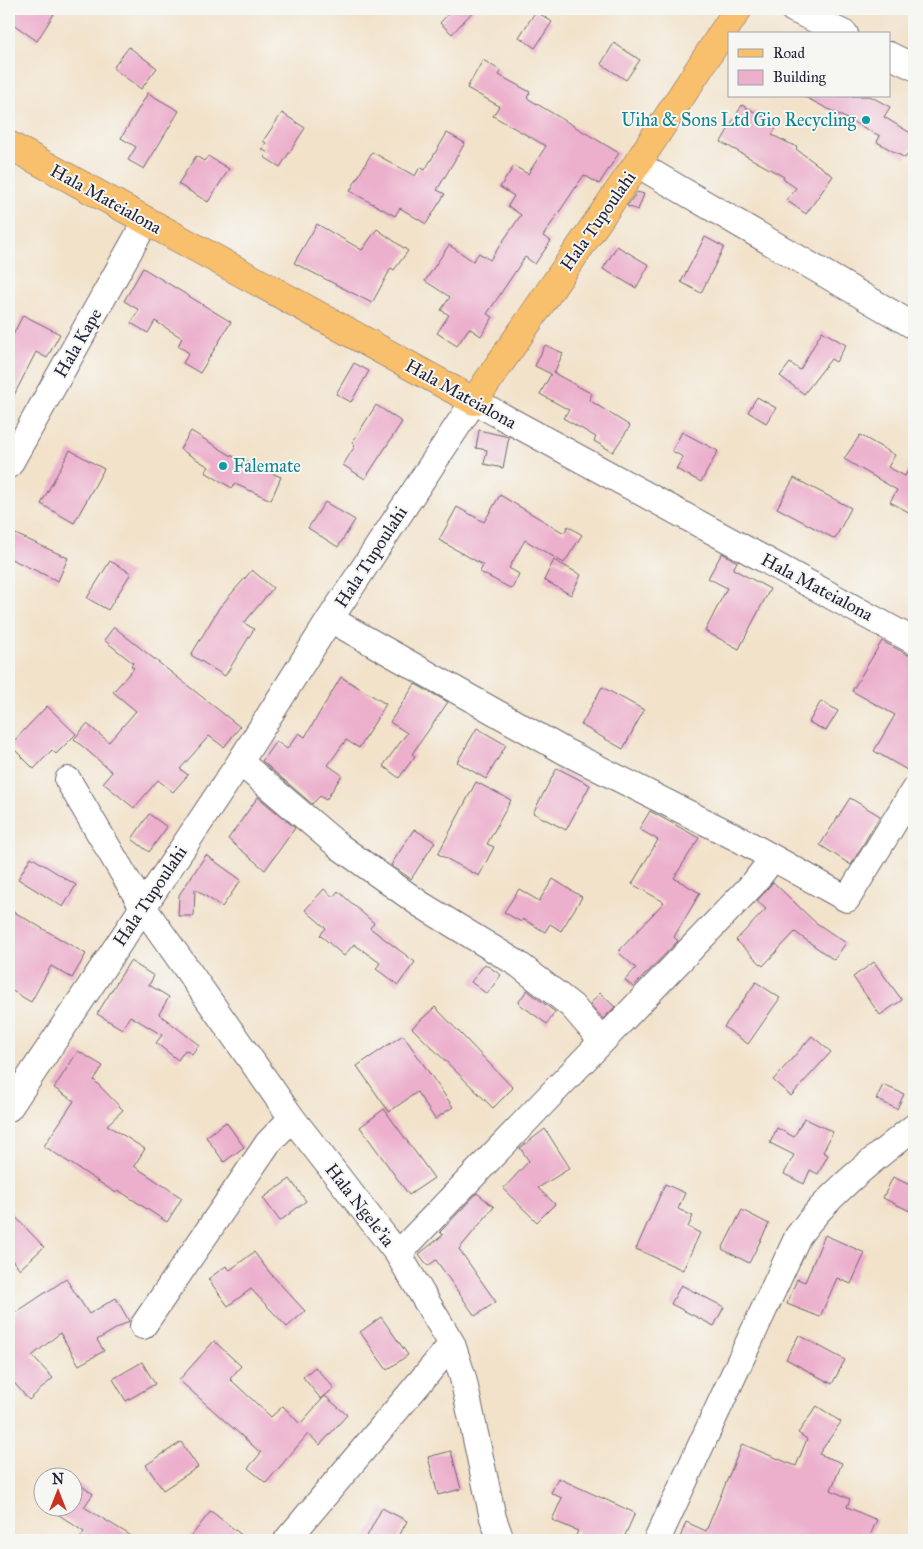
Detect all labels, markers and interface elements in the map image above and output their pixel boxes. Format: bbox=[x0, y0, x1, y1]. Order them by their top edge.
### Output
legend bbox=[728, 32, 890, 98]
text: Road bbox=[773, 44, 805, 62]
text: Building bbox=[773, 68, 827, 86]
place label: Uiha & Sons Ltd Gio Recycling bbox=[621, 109, 857, 132]
marker: Uiha & Sons Ltd Gio Recycling bbox=[860, 114, 872, 126]
street label: Hala Mateialona bbox=[47, 159, 166, 239]
street label: Hala Tupoulahi bbox=[556, 167, 640, 275]
street label: Hala Kape bbox=[49, 304, 107, 382]
street label: Hala Mateialona bbox=[402, 354, 521, 434]
place label: Falemate bbox=[233, 455, 301, 477]
marker: Falemate bbox=[217, 460, 229, 472]
street label: Hala Tupoulahi bbox=[330, 502, 412, 612]
street label: Hala Mateialona bbox=[757, 548, 877, 626]
street label: Hala Tupoulahi bbox=[108, 842, 192, 950]
street label: Hala Ngele'ia bbox=[320, 1159, 400, 1252]
north arrow bbox=[32, 1466, 82, 1516]
text: N bbox=[52, 1471, 64, 1488]

